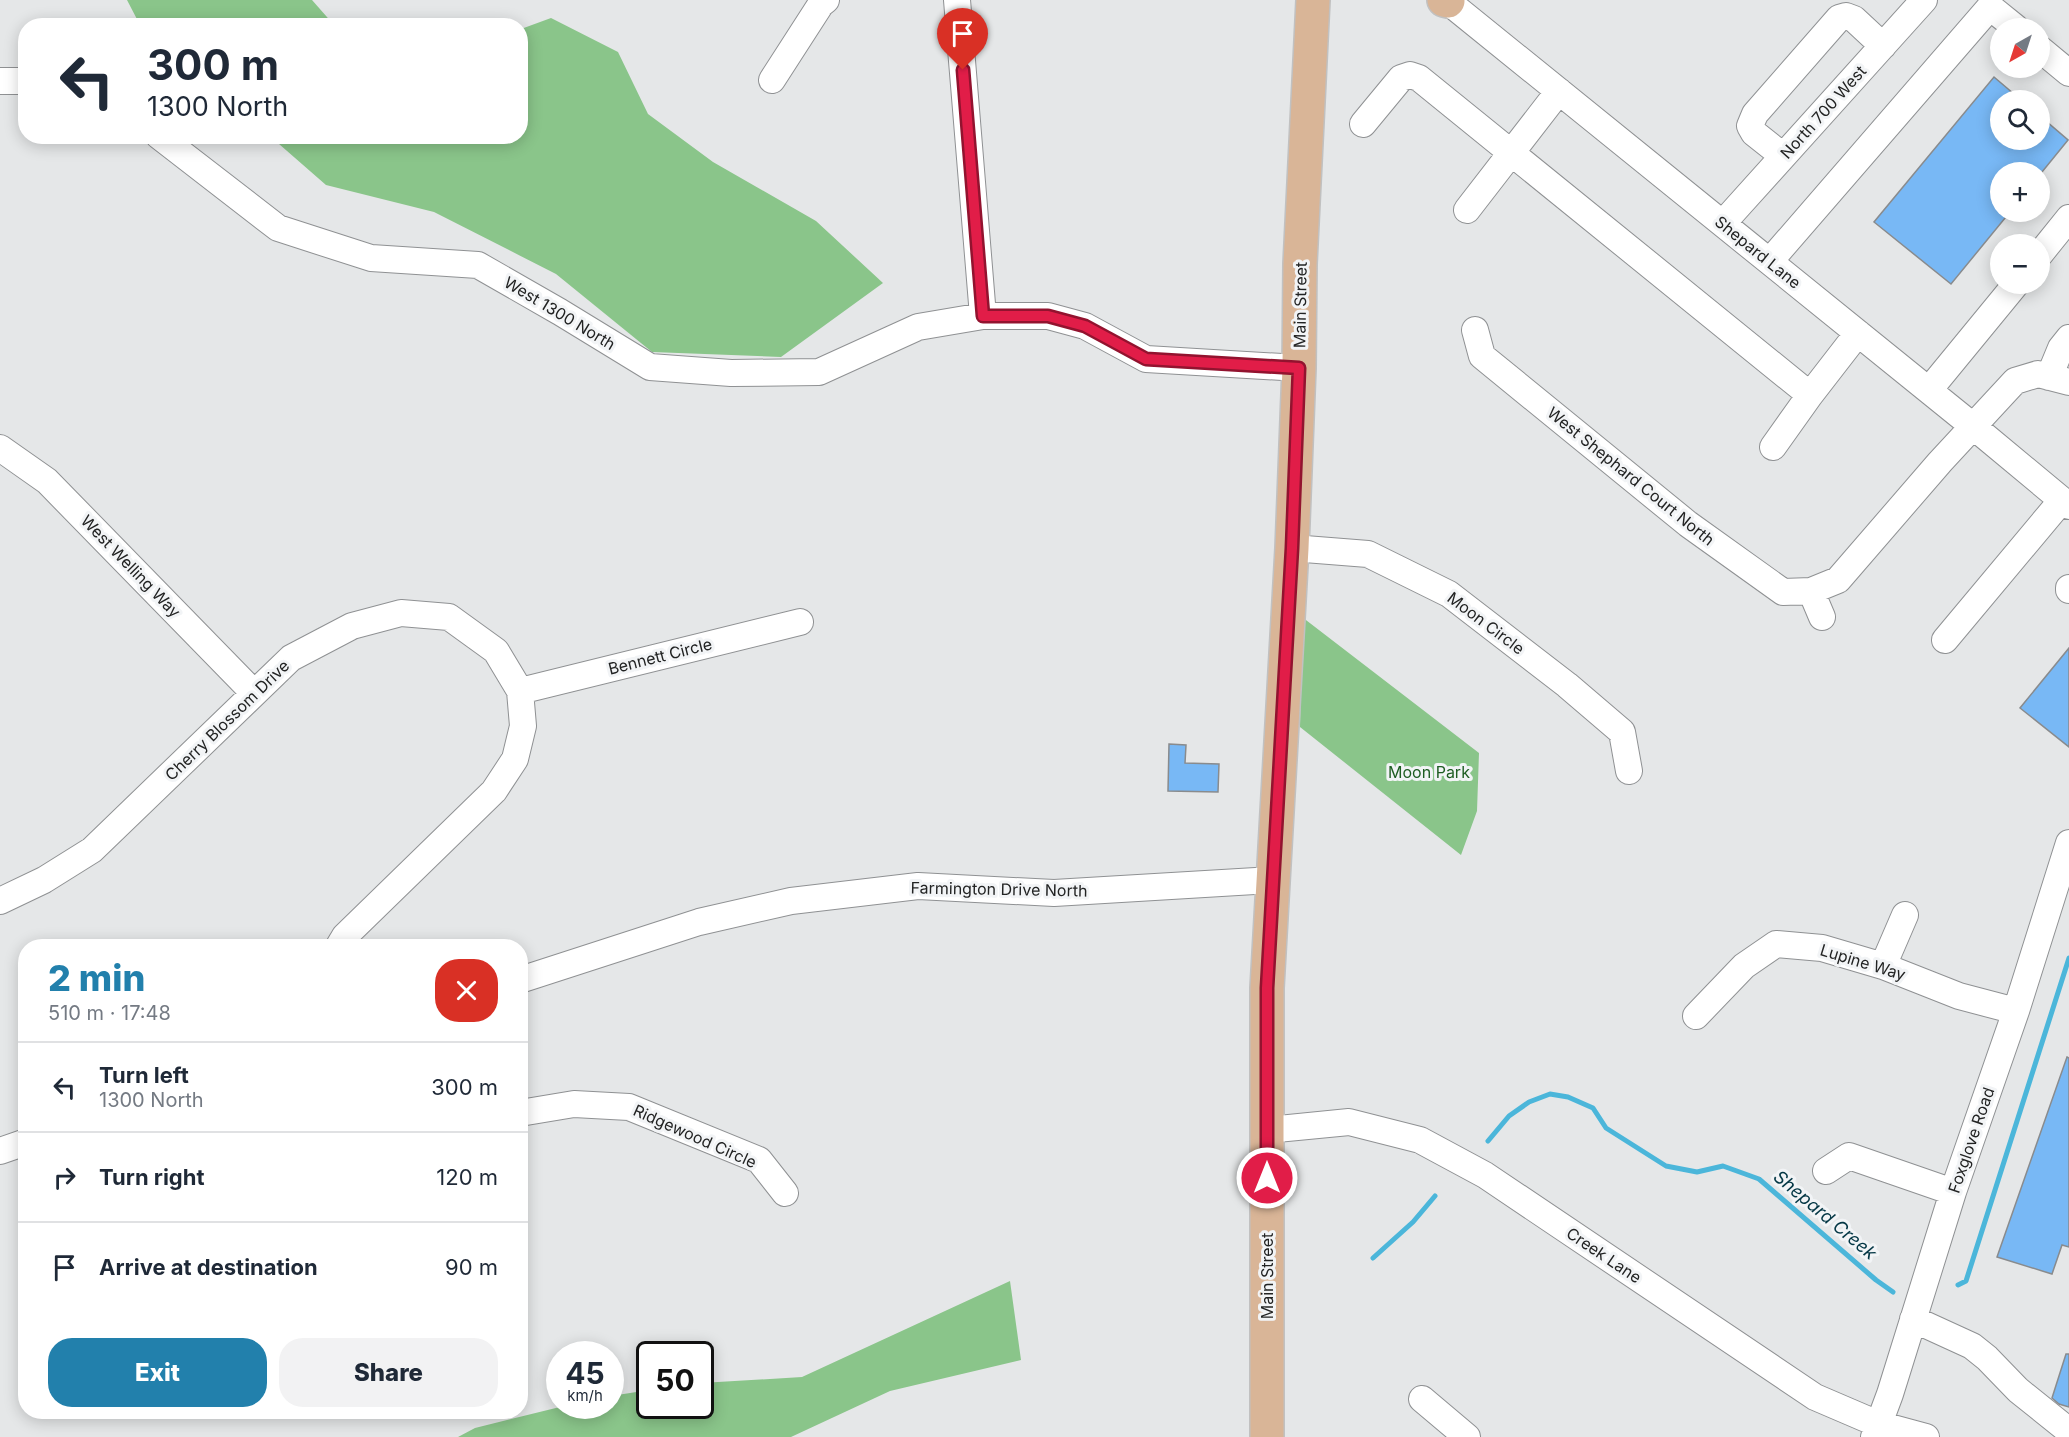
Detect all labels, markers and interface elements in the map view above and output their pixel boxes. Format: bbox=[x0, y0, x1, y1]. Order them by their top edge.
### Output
pin bbox=[937, 8, 988, 70]
icon: arrive bbox=[946, 17, 979, 50]
north arrow bbox=[1990, 18, 2050, 78]
map controls bbox=[1990, 18, 2050, 294]
text: 300 m bbox=[147, 39, 279, 90]
icon: left bbox=[48, 42, 126, 120]
street label: North 700 West bbox=[1776, 61, 1870, 163]
text: 1300 North bbox=[147, 90, 288, 123]
button: search bbox=[1990, 90, 2050, 150]
button: + bbox=[1990, 162, 2050, 222]
street label: Shepard Lane bbox=[1711, 211, 1805, 293]
button: − bbox=[1990, 234, 2050, 294]
street label: Main Street bbox=[1289, 262, 1311, 348]
street label: West 1300 North bbox=[501, 272, 619, 354]
street label: West Shephard Court North bbox=[1543, 402, 1719, 550]
street label: West Welling Way bbox=[77, 511, 185, 621]
street label: Moon Circle bbox=[1444, 588, 1528, 658]
street label: Bennett Circle bbox=[606, 633, 714, 679]
street label: Cherry Blossom Drive bbox=[161, 655, 293, 785]
park label: Moon Park bbox=[1388, 762, 1470, 782]
street label: Farmington Drive North bbox=[910, 877, 1088, 901]
street label: Lupine Way bbox=[1818, 940, 1908, 984]
text: 2 min bbox=[48, 956, 145, 1000]
button: close bbox=[435, 959, 498, 1022]
text: 510 m · 17:48 bbox=[48, 1001, 171, 1025]
text: Turn left bbox=[99, 1062, 189, 1088]
icon: left bbox=[48, 1071, 81, 1104]
text: 300 m bbox=[431, 1074, 498, 1100]
street label: Foxglove Road bbox=[1944, 1085, 1998, 1195]
text: 1300 North bbox=[99, 1088, 204, 1112]
street label: Ridgewood Circle bbox=[630, 1100, 760, 1172]
position arrow bbox=[1235, 1146, 1299, 1210]
icon: right bbox=[48, 1161, 81, 1194]
text: Turn right bbox=[99, 1164, 205, 1190]
text: 120 m bbox=[436, 1164, 498, 1190]
water label: Shepard Creek bbox=[1770, 1166, 1882, 1264]
street label: Creek Lane bbox=[1563, 1223, 1645, 1287]
street label: Main Street bbox=[1257, 1233, 1277, 1319]
icon: arrive bbox=[48, 1251, 81, 1284]
text: Arrive at destination bbox=[99, 1254, 318, 1280]
text: 90 m bbox=[445, 1254, 498, 1280]
button: Exit bbox=[48, 1338, 267, 1407]
button: Share bbox=[279, 1338, 498, 1407]
speed limit sign: 50 bbox=[636, 1341, 714, 1419]
text: 45 bbox=[565, 1355, 605, 1391]
text: km/h bbox=[567, 1386, 603, 1405]

